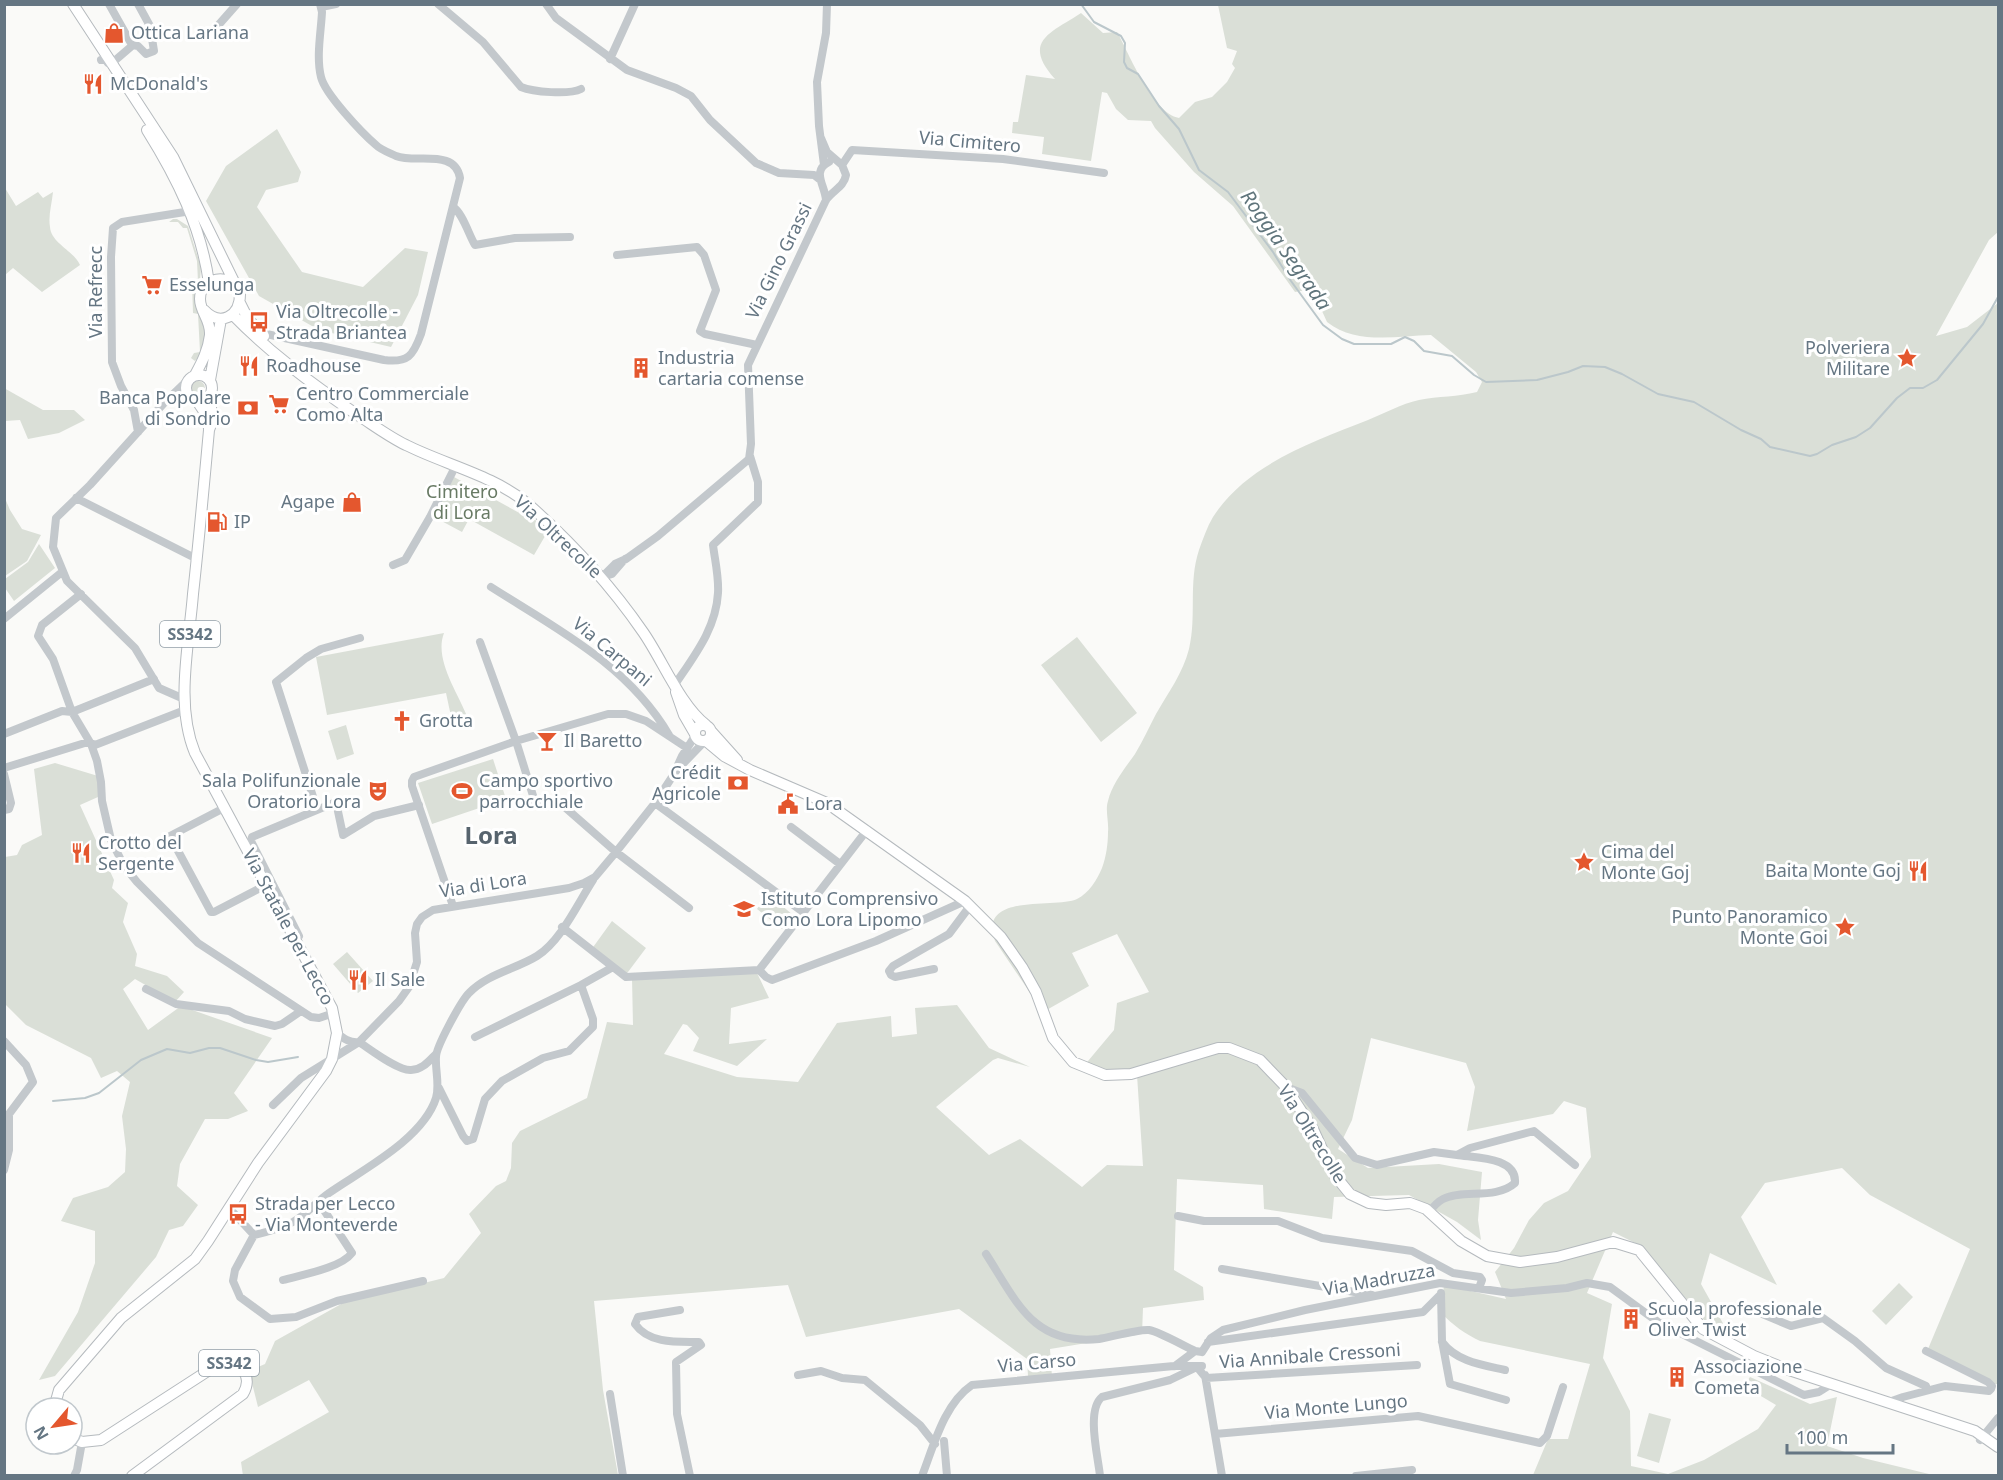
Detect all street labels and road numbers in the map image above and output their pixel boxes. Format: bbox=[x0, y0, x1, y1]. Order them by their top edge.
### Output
street label: Via Cimitero bbox=[918, 125, 1022, 157]
street label: Via Gino Grassi bbox=[740, 198, 817, 323]
street label: Via Refrecc bbox=[83, 246, 107, 338]
street label: Via Oltrecolle bbox=[510, 489, 608, 583]
street label: Via Carpani bbox=[568, 611, 657, 691]
road number: SS342 bbox=[160, 621, 220, 647]
street label: Via Statale per Lecco bbox=[237, 844, 340, 1009]
street label: Via di Lora bbox=[437, 865, 528, 903]
street label: Via Oltrecolle bbox=[1273, 1080, 1353, 1187]
street label: Via Madruzza bbox=[1321, 1257, 1437, 1301]
street label: Via Annibale Cressoni bbox=[1218, 1337, 1401, 1373]
street label: Via Carso bbox=[997, 1347, 1077, 1377]
road number: SS342 bbox=[199, 1350, 259, 1376]
street label: Via Monte Lungo bbox=[1263, 1388, 1408, 1424]

